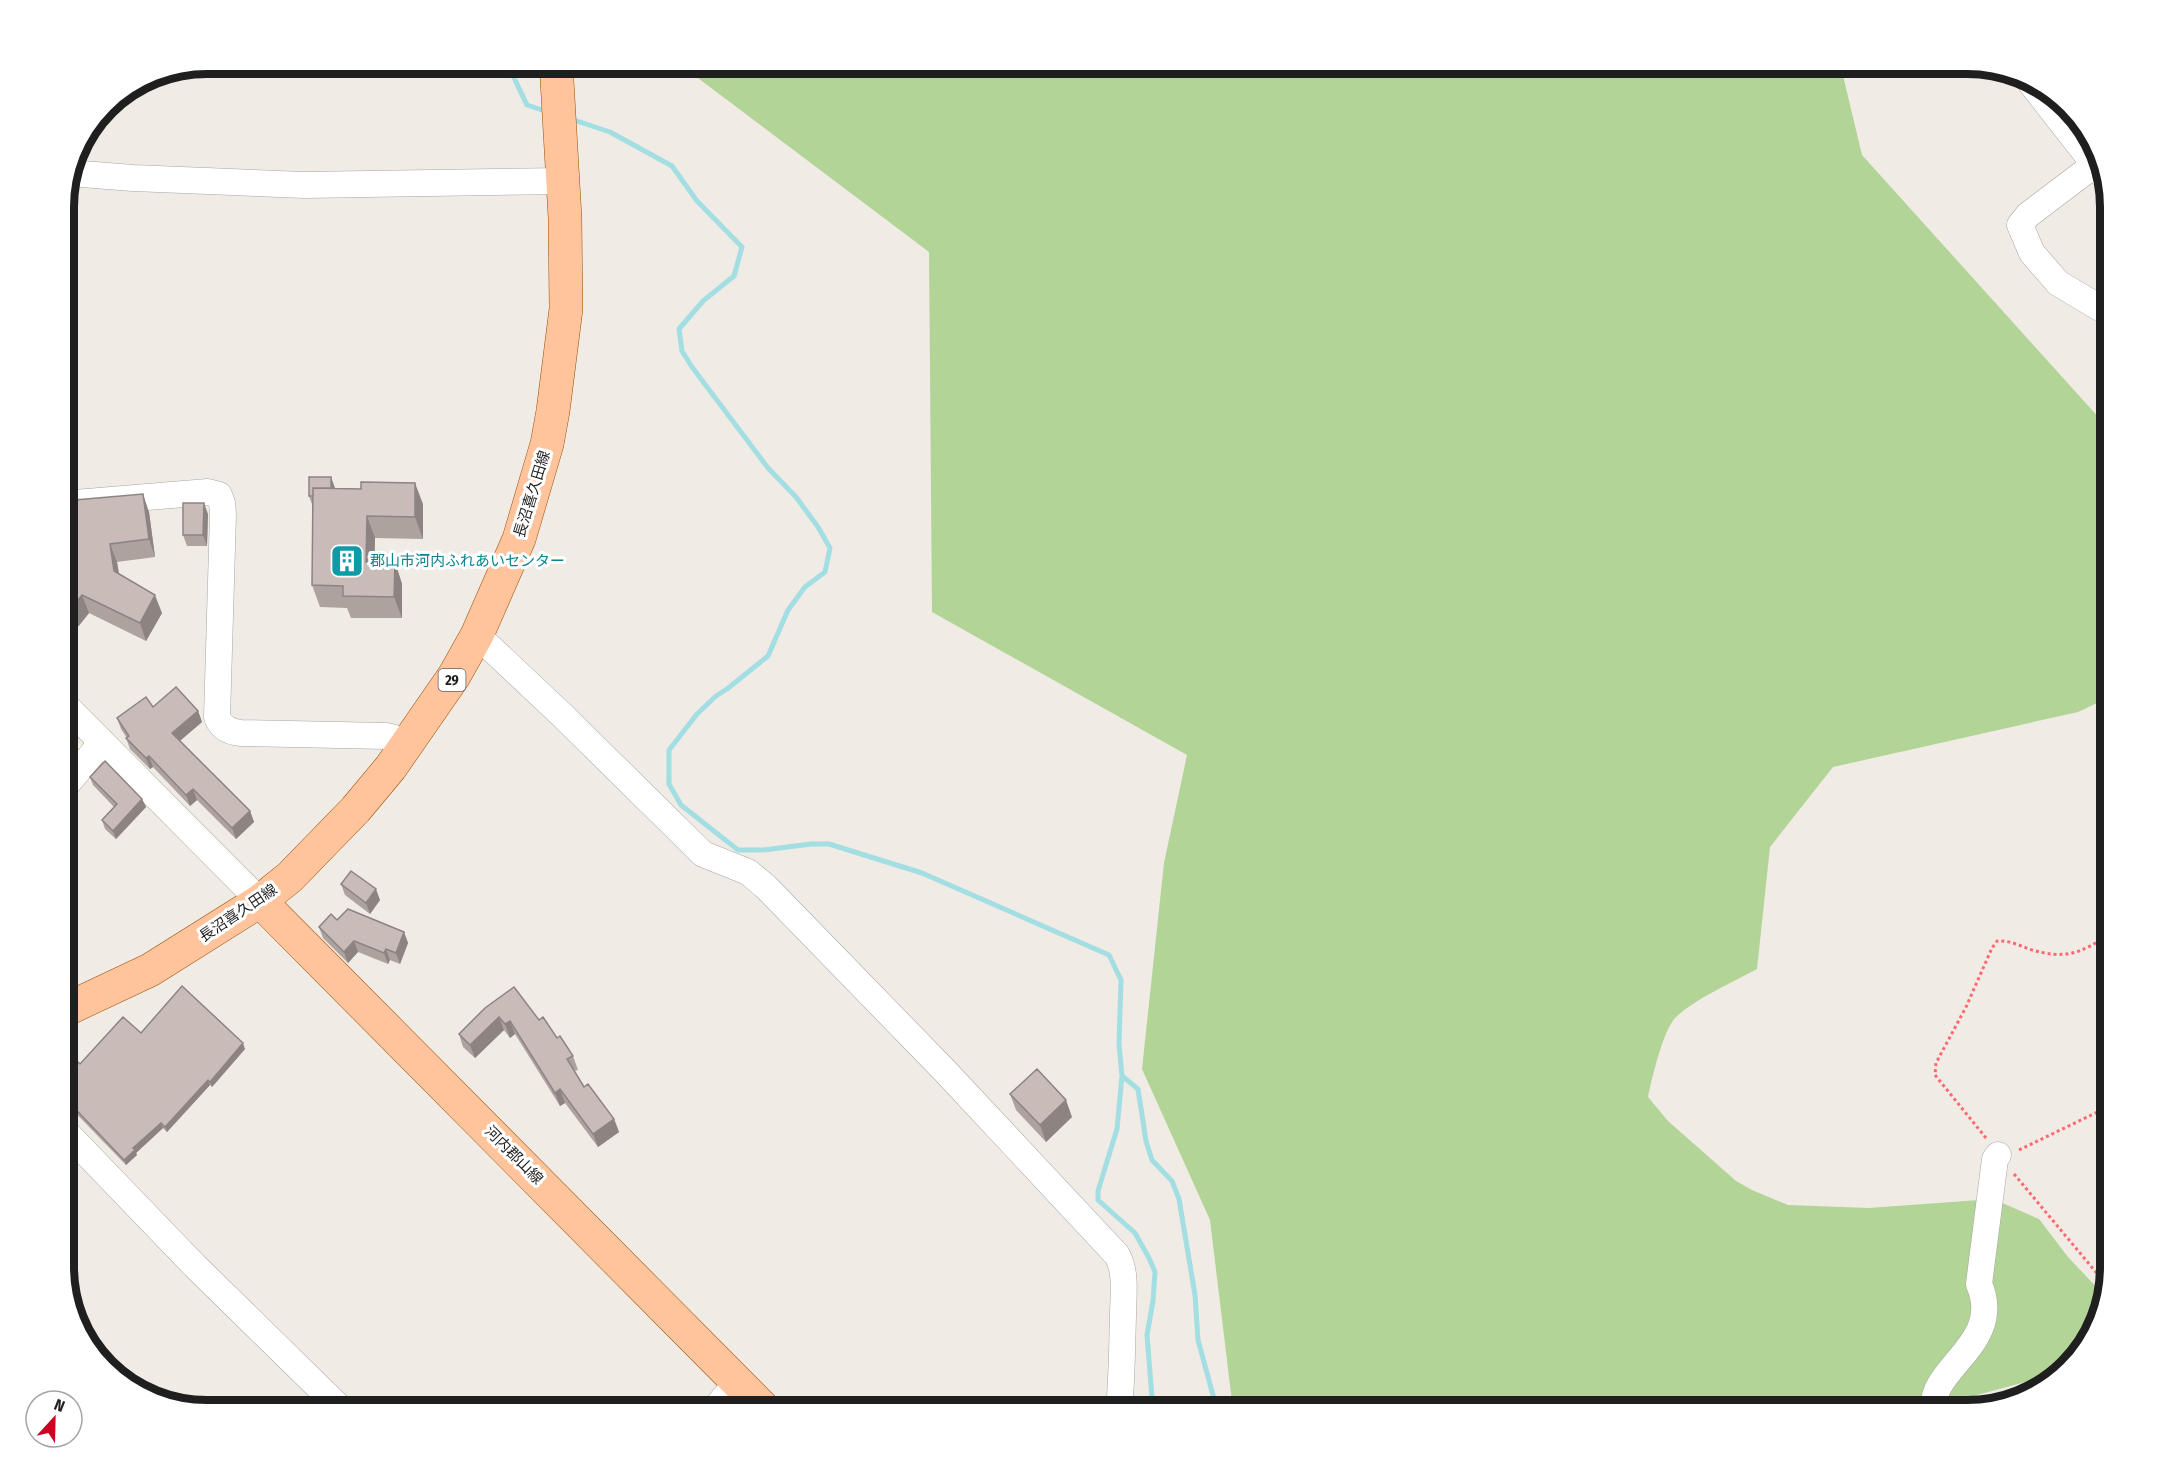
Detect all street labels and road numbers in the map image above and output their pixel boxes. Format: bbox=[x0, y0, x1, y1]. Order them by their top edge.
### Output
street label: 長沼喜久田線 bbox=[510, 448, 554, 540]
road number: 29 bbox=[438, 669, 466, 691]
street label: 長沼喜久田線 bbox=[196, 880, 280, 946]
street label: 河内郡山線 bbox=[481, 1122, 547, 1188]

